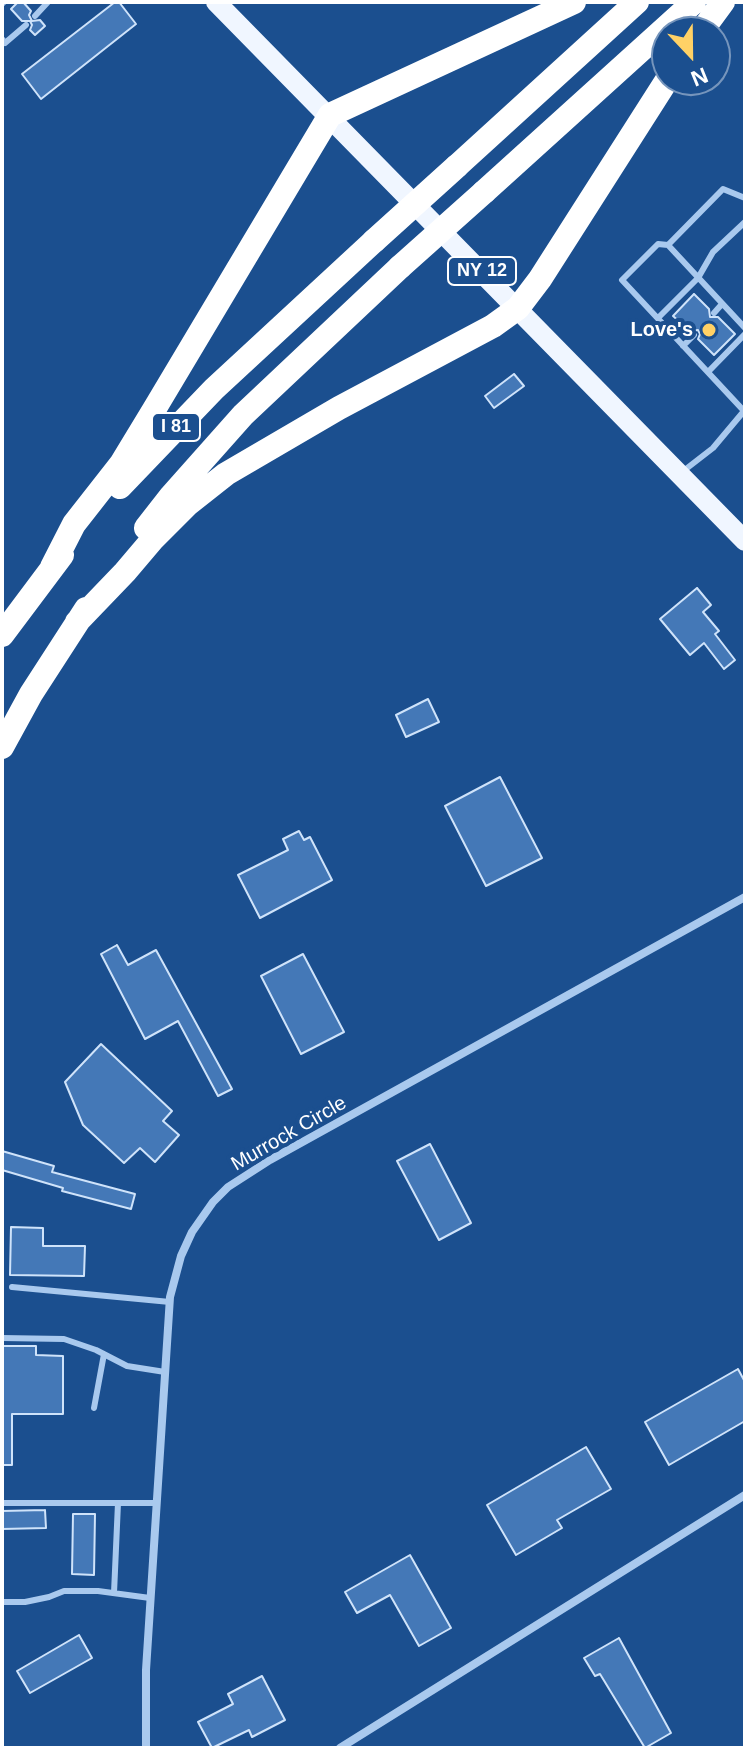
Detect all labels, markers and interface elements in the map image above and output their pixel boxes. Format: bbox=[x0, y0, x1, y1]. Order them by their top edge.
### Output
north arrow bbox=[651, 16, 731, 96]
text: N bbox=[687, 62, 711, 91]
road number: NY 12 bbox=[448, 257, 516, 285]
place label: Love's bbox=[630, 318, 693, 342]
marker: Love's bbox=[700, 321, 718, 339]
road number: I 81 bbox=[152, 413, 200, 441]
street label: Murrock Circle bbox=[227, 1091, 351, 1177]

